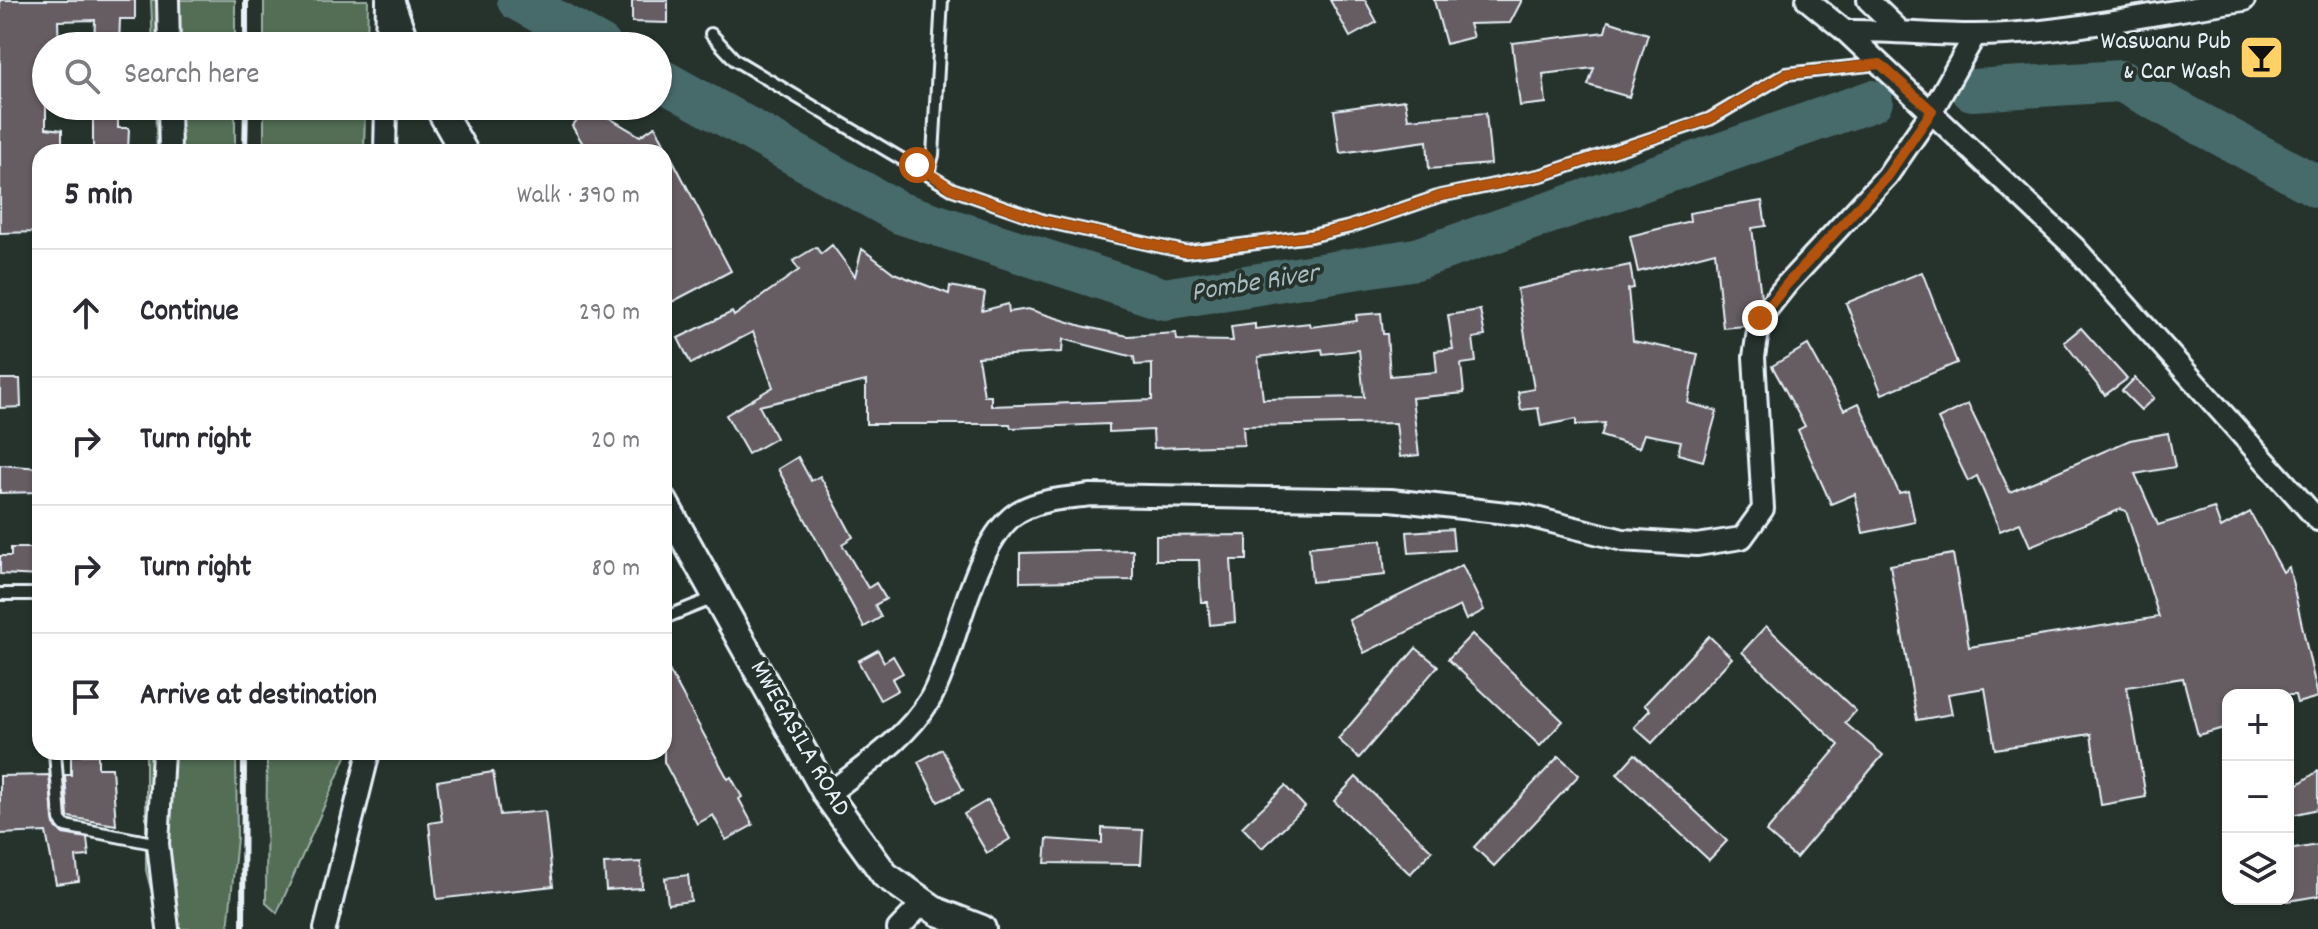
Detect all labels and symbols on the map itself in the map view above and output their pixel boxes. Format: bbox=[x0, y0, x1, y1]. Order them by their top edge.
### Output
place label: Waswanu Pub & Car Wash bbox=[2101, 24, 2231, 91]
bar icon: Waswanu Pub & Car Wash bbox=[2238, 33, 2286, 81]
route start bbox=[899, 147, 935, 183]
water label: Pombe River bbox=[1188, 255, 1325, 315]
route end bbox=[1742, 300, 1778, 336]
street label: MWEGASILA ROAD bbox=[739, 654, 859, 824]

